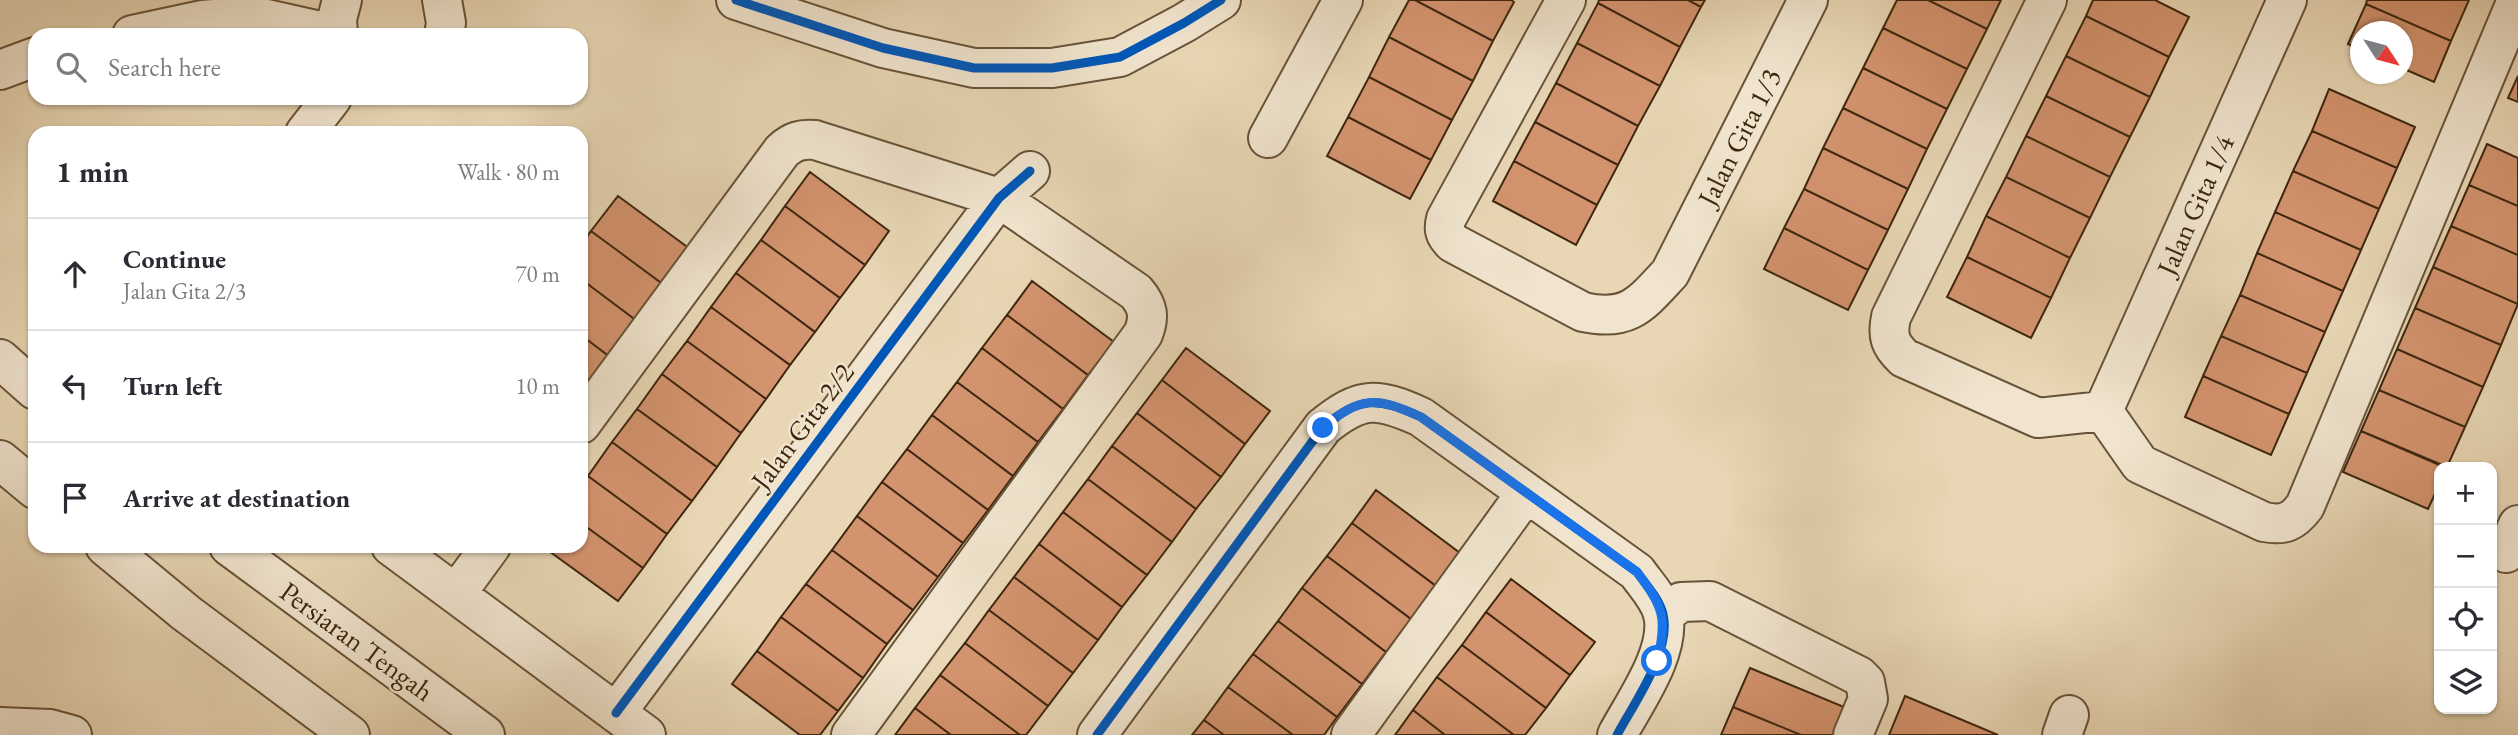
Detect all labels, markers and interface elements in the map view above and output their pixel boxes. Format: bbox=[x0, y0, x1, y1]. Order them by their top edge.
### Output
north arrow bbox=[2350, 21, 2413, 84]
search box bbox=[28, 28, 588, 105]
icon: search bbox=[52, 48, 90, 86]
text: Search here bbox=[108, 50, 221, 84]
street label: Jalan Gita 1/3 bbox=[1688, 62, 1789, 214]
street label: Jalan Gita 1/4 bbox=[2147, 129, 2242, 283]
text: 1 min bbox=[56, 152, 129, 191]
text: Walk · 80 m bbox=[457, 157, 560, 187]
text: Continue bbox=[123, 242, 226, 276]
icon: ahead bbox=[56, 255, 94, 293]
text: 70 m bbox=[515, 259, 560, 289]
text: Jalan Gita 2/3 bbox=[123, 276, 246, 306]
street label: Jalan Gita 2/2 bbox=[741, 355, 862, 498]
icon: left bbox=[56, 367, 94, 405]
text: Turn left bbox=[123, 369, 222, 403]
text: 10 m bbox=[515, 371, 560, 401]
route end bbox=[1307, 412, 1338, 443]
map controls bbox=[2434, 462, 2497, 714]
button: + bbox=[2434, 462, 2497, 525]
icon: arrive bbox=[56, 479, 94, 517]
text: Arrive at destination bbox=[123, 481, 350, 515]
button: − bbox=[2434, 525, 2497, 588]
street label: Persiaran Tengah bbox=[273, 573, 441, 709]
button: locate bbox=[2434, 588, 2497, 651]
route start bbox=[1641, 645, 1672, 676]
button: layers bbox=[2434, 651, 2497, 714]

